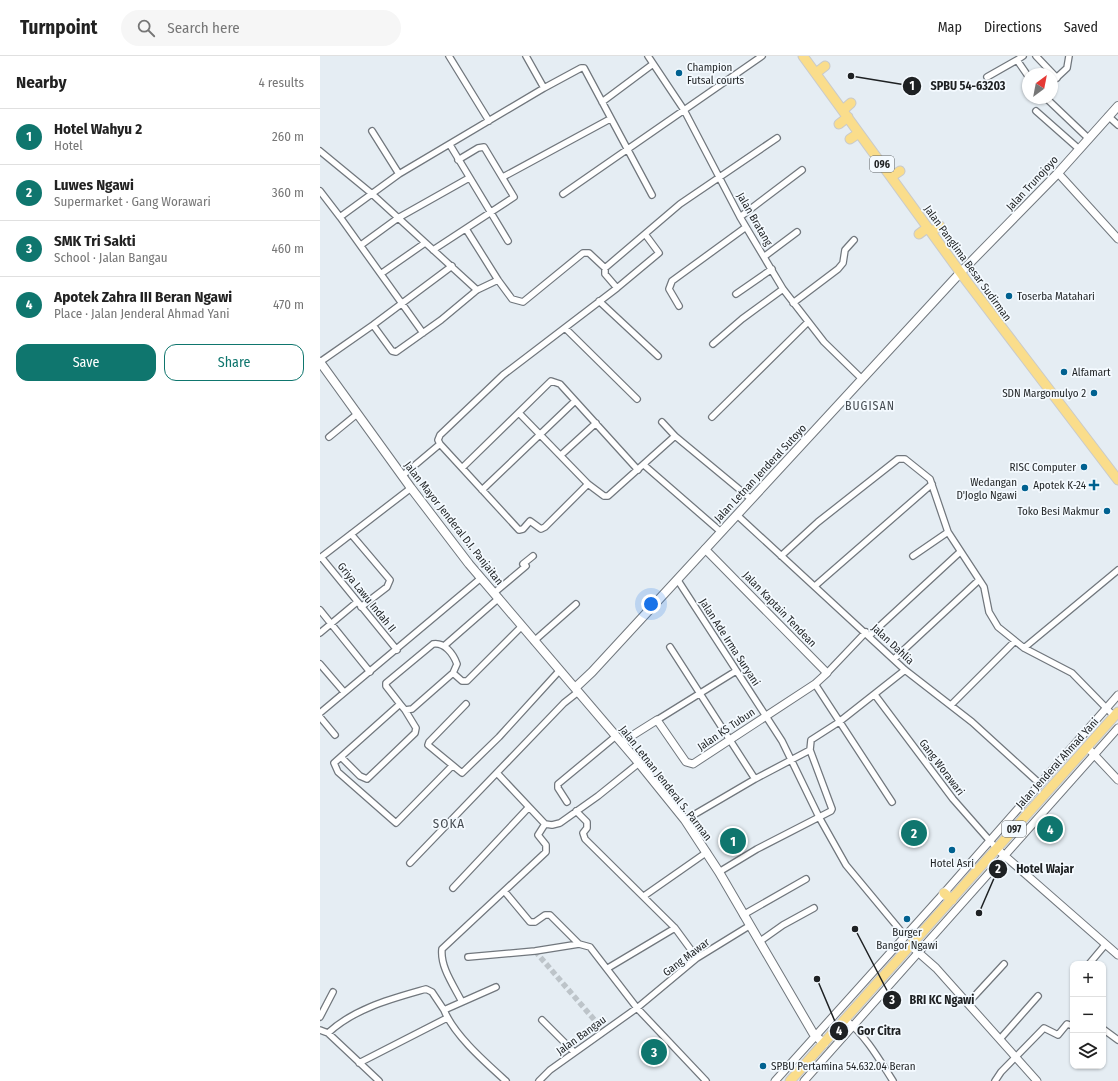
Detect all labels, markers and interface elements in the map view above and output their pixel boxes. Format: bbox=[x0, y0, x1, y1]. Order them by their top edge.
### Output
search box bbox=[121, 10, 401, 46]
text: Turnpoint bbox=[20, 16, 97, 39]
icon: search bbox=[135, 17, 157, 39]
text: Search here bbox=[167, 19, 240, 37]
text: Map bbox=[938, 19, 962, 36]
text: Directions bbox=[984, 19, 1042, 36]
text: Saved bbox=[1064, 19, 1098, 36]
place label: Champion Futsal courts bbox=[687, 61, 745, 87]
marker: Champion Futsal courts bbox=[674, 68, 684, 78]
north arrow bbox=[1022, 68, 1058, 104]
text: Nearby bbox=[16, 72, 67, 93]
callout: SPBU 54-63203 bbox=[902, 74, 1013, 98]
text: 4 results bbox=[258, 75, 304, 90]
text: 1 bbox=[909, 79, 915, 93]
text: SPBU 54-63203 bbox=[931, 79, 1006, 93]
text: Hotel Wahyu 2 bbox=[54, 120, 142, 138]
text: 1 bbox=[26, 129, 32, 144]
text: 260 m bbox=[272, 129, 304, 144]
text: Hotel bbox=[54, 138, 83, 153]
street label: Jalan Trunojoyo bbox=[1004, 153, 1061, 213]
road number: 096 bbox=[870, 156, 894, 172]
text: Luwes Ngawi bbox=[54, 176, 134, 194]
text: 2 bbox=[26, 185, 32, 200]
text: 360 m bbox=[272, 185, 304, 200]
street label: Jalan Bratang bbox=[734, 190, 776, 249]
text: Supermarket · Gang Worawari bbox=[54, 194, 211, 209]
street label: Jalan Panglima Besar Sudirman bbox=[921, 203, 1014, 324]
text: SMK Tri Sakti bbox=[54, 232, 136, 250]
text: 3 bbox=[26, 241, 32, 256]
text: 460 m bbox=[271, 241, 304, 256]
text: School · Jalan Bangau bbox=[54, 250, 168, 265]
text: Apotek Zahra III Beran Ngawi bbox=[54, 288, 232, 306]
place label: Toserba Matahari bbox=[1017, 290, 1095, 303]
marker: Toserba Matahari bbox=[1004, 291, 1014, 301]
text: 4 bbox=[26, 297, 32, 312]
text: 470 m bbox=[273, 297, 304, 312]
text: Place · Jalan Jenderal Ahmad Yani bbox=[54, 306, 230, 321]
button: Save bbox=[16, 344, 156, 381]
button: Share bbox=[164, 344, 304, 381]
place label: Alfamart bbox=[1072, 366, 1111, 379]
marker: Alfamart bbox=[1059, 367, 1069, 377]
place label: SDN Margomulyo 2 bbox=[1002, 387, 1086, 400]
marker: SDN Margomulyo 2 bbox=[1089, 388, 1099, 398]
district label: BUGISAN bbox=[845, 399, 895, 413]
street label: Jalan Letnan Jenderal Sutoyo bbox=[712, 422, 809, 525]
street label: Jalan Mayor Jenderal D.I. Panjaitan bbox=[401, 459, 506, 588]
place label: RISC Computer bbox=[1010, 461, 1076, 474]
marker: RISC Computer bbox=[1079, 462, 1089, 472]
place label: Wedangan D'Joglo Ngawi bbox=[956, 476, 1017, 502]
place label: Apotek K-24 bbox=[1033, 479, 1087, 492]
marker: Apotek K-24 bbox=[1089, 480, 1099, 490]
marker: Wedangan D'Joglo Ngawi bbox=[1020, 483, 1030, 493]
place label: Toko Besi Makmur bbox=[1017, 505, 1099, 518]
marker: Toko Besi Makmur bbox=[1102, 506, 1112, 516]
street label: Griya Lawu Indah II bbox=[335, 560, 399, 635]
street label: Jalan Kaptain Tendean bbox=[740, 569, 819, 650]
your location bbox=[641, 594, 661, 614]
street label: Jalan Ade Irma Suryani bbox=[696, 596, 763, 689]
street label: Jalan Dahlia bbox=[869, 621, 917, 667]
street label: Jalan KS Tubun bbox=[695, 705, 757, 753]
street label: Jalan Jenderal Ahmad Yani bbox=[1013, 715, 1102, 811]
street label: Jalan Letnan Jenderal S. Parman bbox=[617, 723, 715, 843]
street label: Gang Worawari bbox=[916, 737, 967, 798]
pin: 4 bbox=[1037, 814, 1063, 844]
district label: SOKA bbox=[433, 816, 465, 831]
pin: 2 bbox=[901, 818, 927, 848]
road number: 097 bbox=[1002, 821, 1026, 837]
pin: 1 bbox=[720, 826, 746, 856]
marker: Hotel Asri bbox=[947, 845, 957, 855]
place label: Hotel Asri bbox=[930, 857, 974, 870]
callout: Hotel Wajar bbox=[988, 857, 1081, 881]
text: 2 bbox=[994, 862, 1001, 876]
text: Hotel Wajar bbox=[1016, 862, 1074, 876]
marker: Burger Bangor Ngawi bbox=[902, 914, 912, 924]
place label: Burger Bangor Ngawi bbox=[876, 926, 938, 952]
street label: Gang Mawar bbox=[661, 936, 712, 979]
map controls bbox=[1070, 961, 1106, 1069]
button: + bbox=[1070, 961, 1106, 997]
callout: BRI KC Ngawi bbox=[882, 988, 983, 1012]
text: 3 bbox=[888, 993, 895, 1007]
text: BRI KC Ngawi bbox=[910, 993, 974, 1007]
button: − bbox=[1070, 997, 1106, 1033]
street label: Jalan Bangau bbox=[554, 1013, 609, 1058]
callout: Gor Citra bbox=[829, 1019, 909, 1043]
text: 4 bbox=[836, 1024, 842, 1038]
text: Gor Citra bbox=[857, 1024, 901, 1038]
button: layers bbox=[1070, 1033, 1106, 1069]
pin: 3 bbox=[641, 1037, 667, 1067]
place label: SPBU Pertamina 54.632.04 Beran bbox=[771, 1060, 916, 1073]
marker: SPBU Pertamina 54.632.04 Beran bbox=[758, 1061, 768, 1071]

